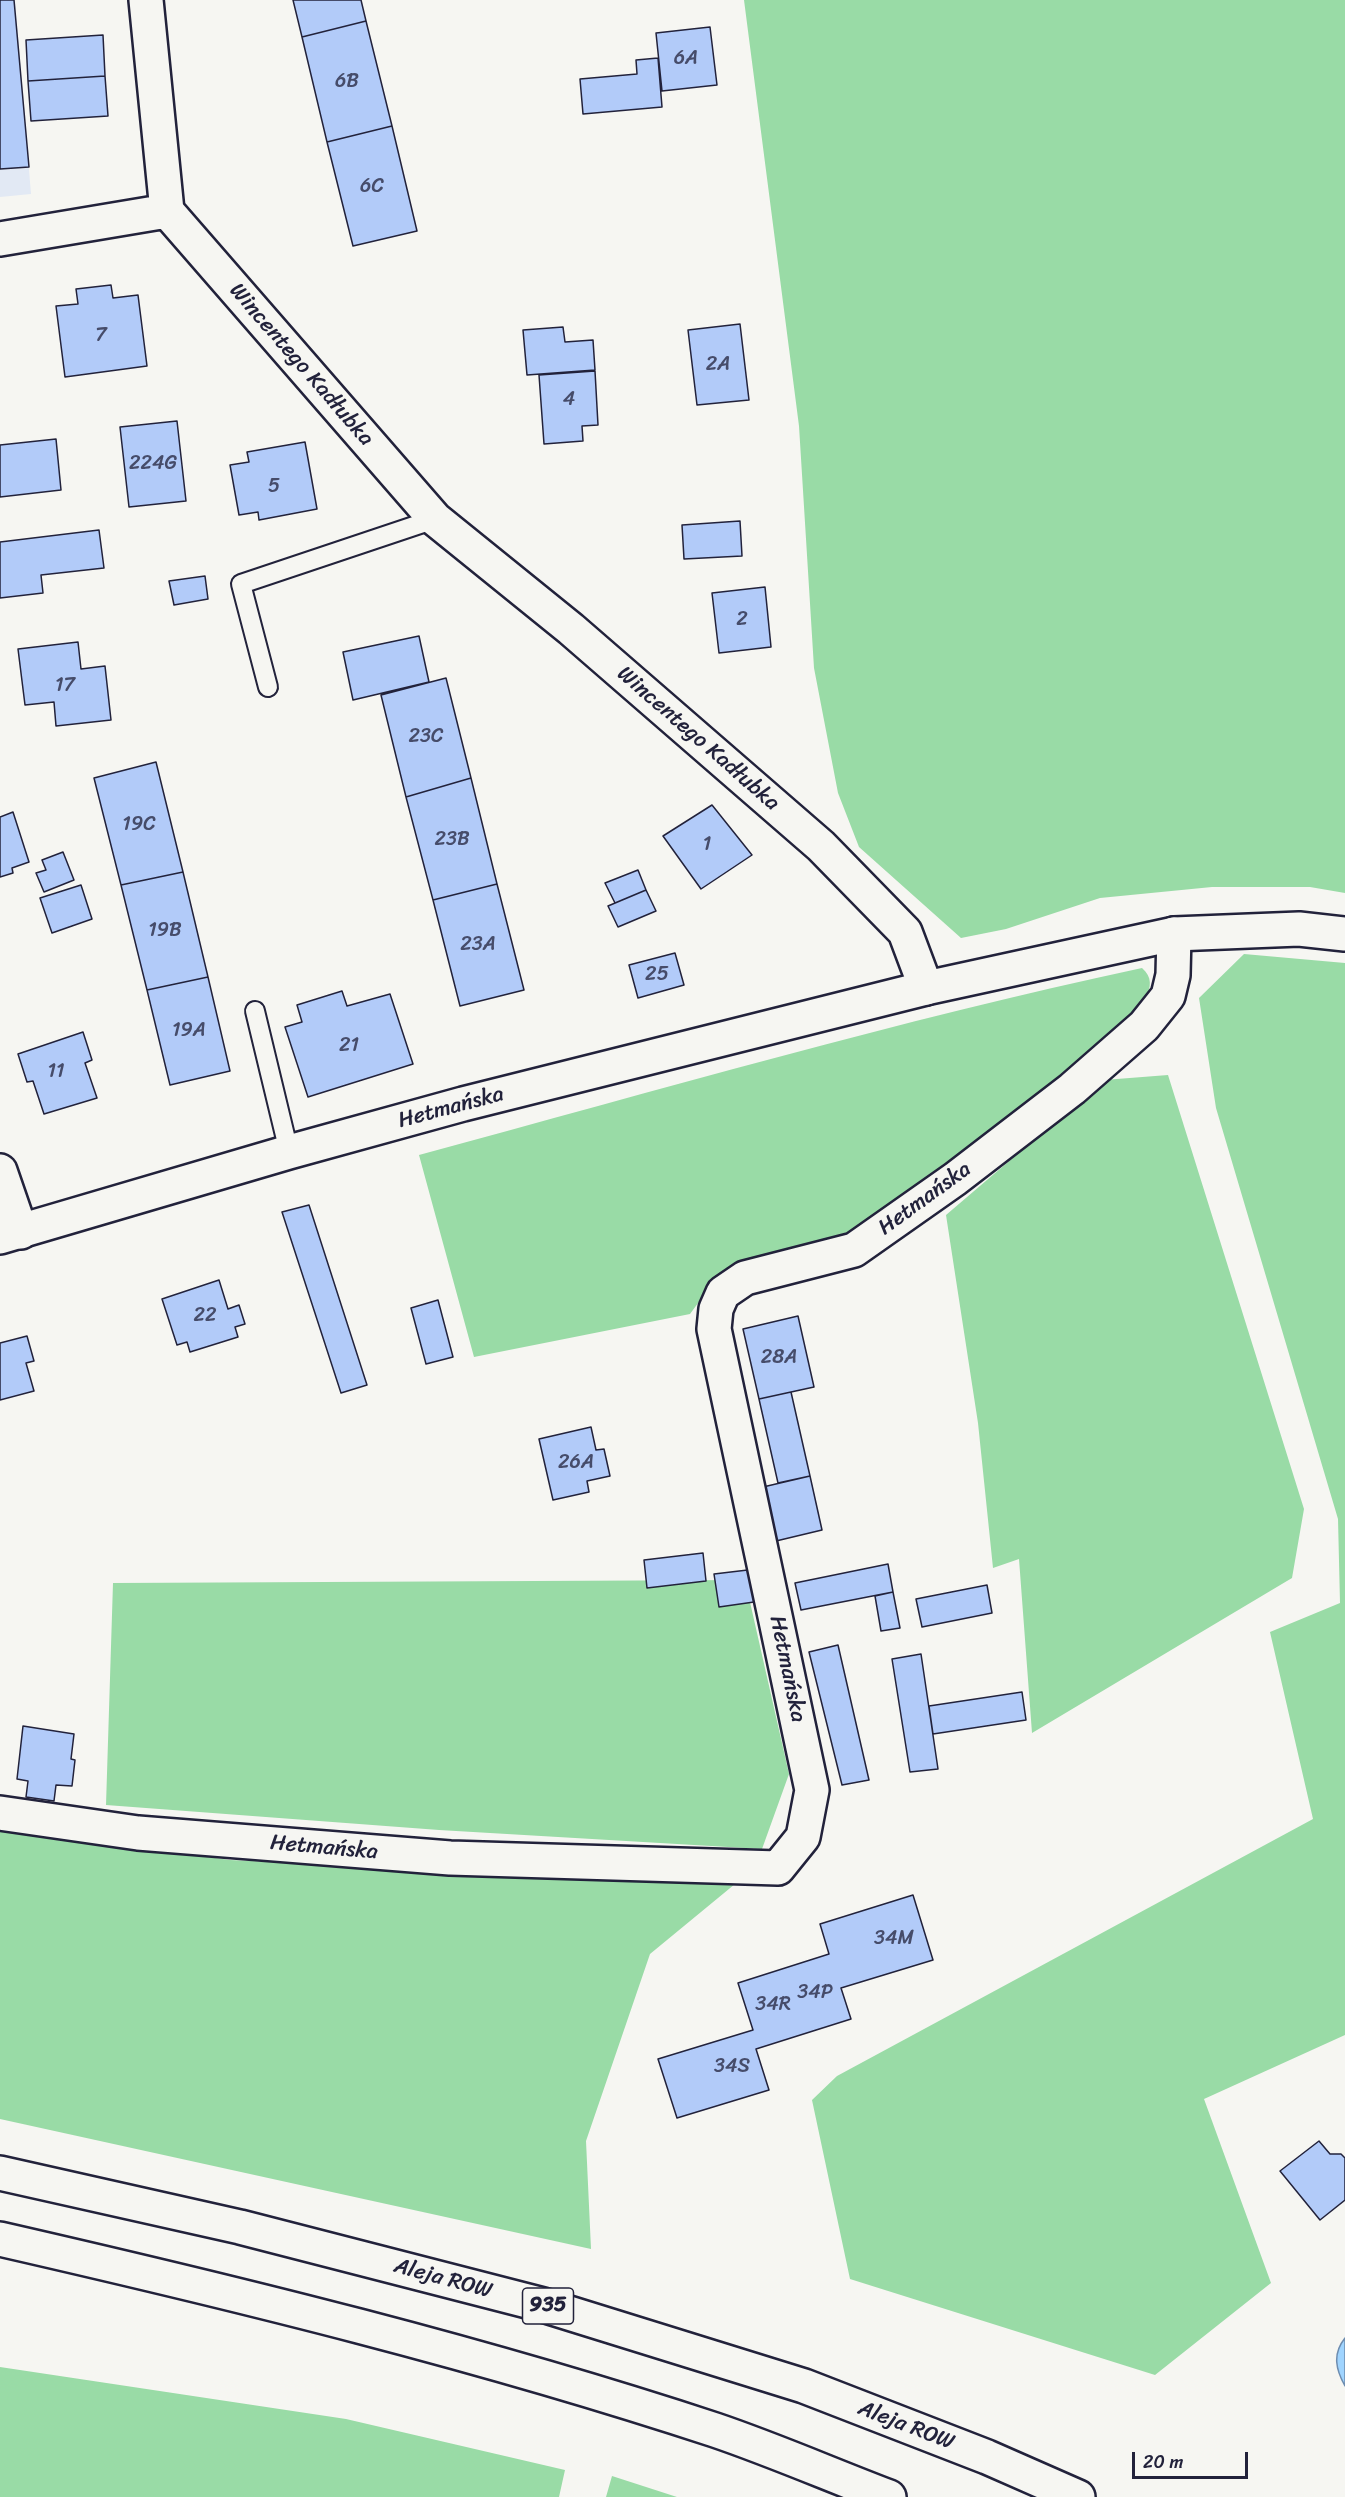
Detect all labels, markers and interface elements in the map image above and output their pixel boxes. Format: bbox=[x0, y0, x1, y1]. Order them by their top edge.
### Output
house number: 6A bbox=[674, 47, 698, 71]
house number: 6B bbox=[335, 70, 359, 94]
house number: 6C bbox=[360, 175, 384, 199]
street label: Wincentego Kadłubka bbox=[223, 278, 379, 452]
house number: 7 bbox=[95, 324, 107, 348]
house number: 2A bbox=[706, 353, 730, 377]
house number: 4 bbox=[563, 388, 575, 412]
house number: 224G bbox=[129, 452, 177, 476]
house number: 5 bbox=[268, 475, 280, 499]
house number: 2 bbox=[736, 608, 748, 632]
street label: Wincentego Kadłubka bbox=[611, 661, 785, 817]
house number: 17 bbox=[55, 674, 75, 698]
house number: 23C bbox=[409, 725, 443, 749]
house number: 19C bbox=[122, 813, 156, 837]
house number: 23B bbox=[434, 828, 470, 852]
house number: 1 bbox=[703, 833, 711, 857]
house number: 19B bbox=[148, 919, 182, 943]
house number: 23A bbox=[460, 933, 496, 957]
house number: 25 bbox=[645, 963, 669, 987]
house number: 19A bbox=[172, 1019, 206, 1043]
house number: 21 bbox=[339, 1034, 359, 1058]
house number: 11 bbox=[47, 1060, 65, 1084]
street label: Hetmańska bbox=[395, 1081, 507, 1135]
street label: Hetmańska bbox=[874, 1157, 976, 1241]
house number: 22 bbox=[193, 1304, 217, 1328]
house number: 28A bbox=[761, 1346, 797, 1370]
house number: 26A bbox=[558, 1451, 594, 1475]
street label: Hetmańska bbox=[763, 1613, 811, 1725]
street label: Hetmańska bbox=[269, 1830, 379, 1866]
house number: 34M bbox=[874, 1927, 914, 1951]
house number: 34P bbox=[797, 1981, 833, 2005]
house number: 34R bbox=[755, 1993, 791, 2017]
house number: 34S bbox=[714, 2055, 750, 2079]
street label: Aleja ROW bbox=[391, 2253, 495, 2305]
road number: 935 bbox=[522, 2288, 574, 2324]
street label: Aleja ROW bbox=[854, 2396, 958, 2456]
scale bar bbox=[1135, 2440, 1250, 2478]
text: 20 m bbox=[1143, 2446, 1183, 2478]

